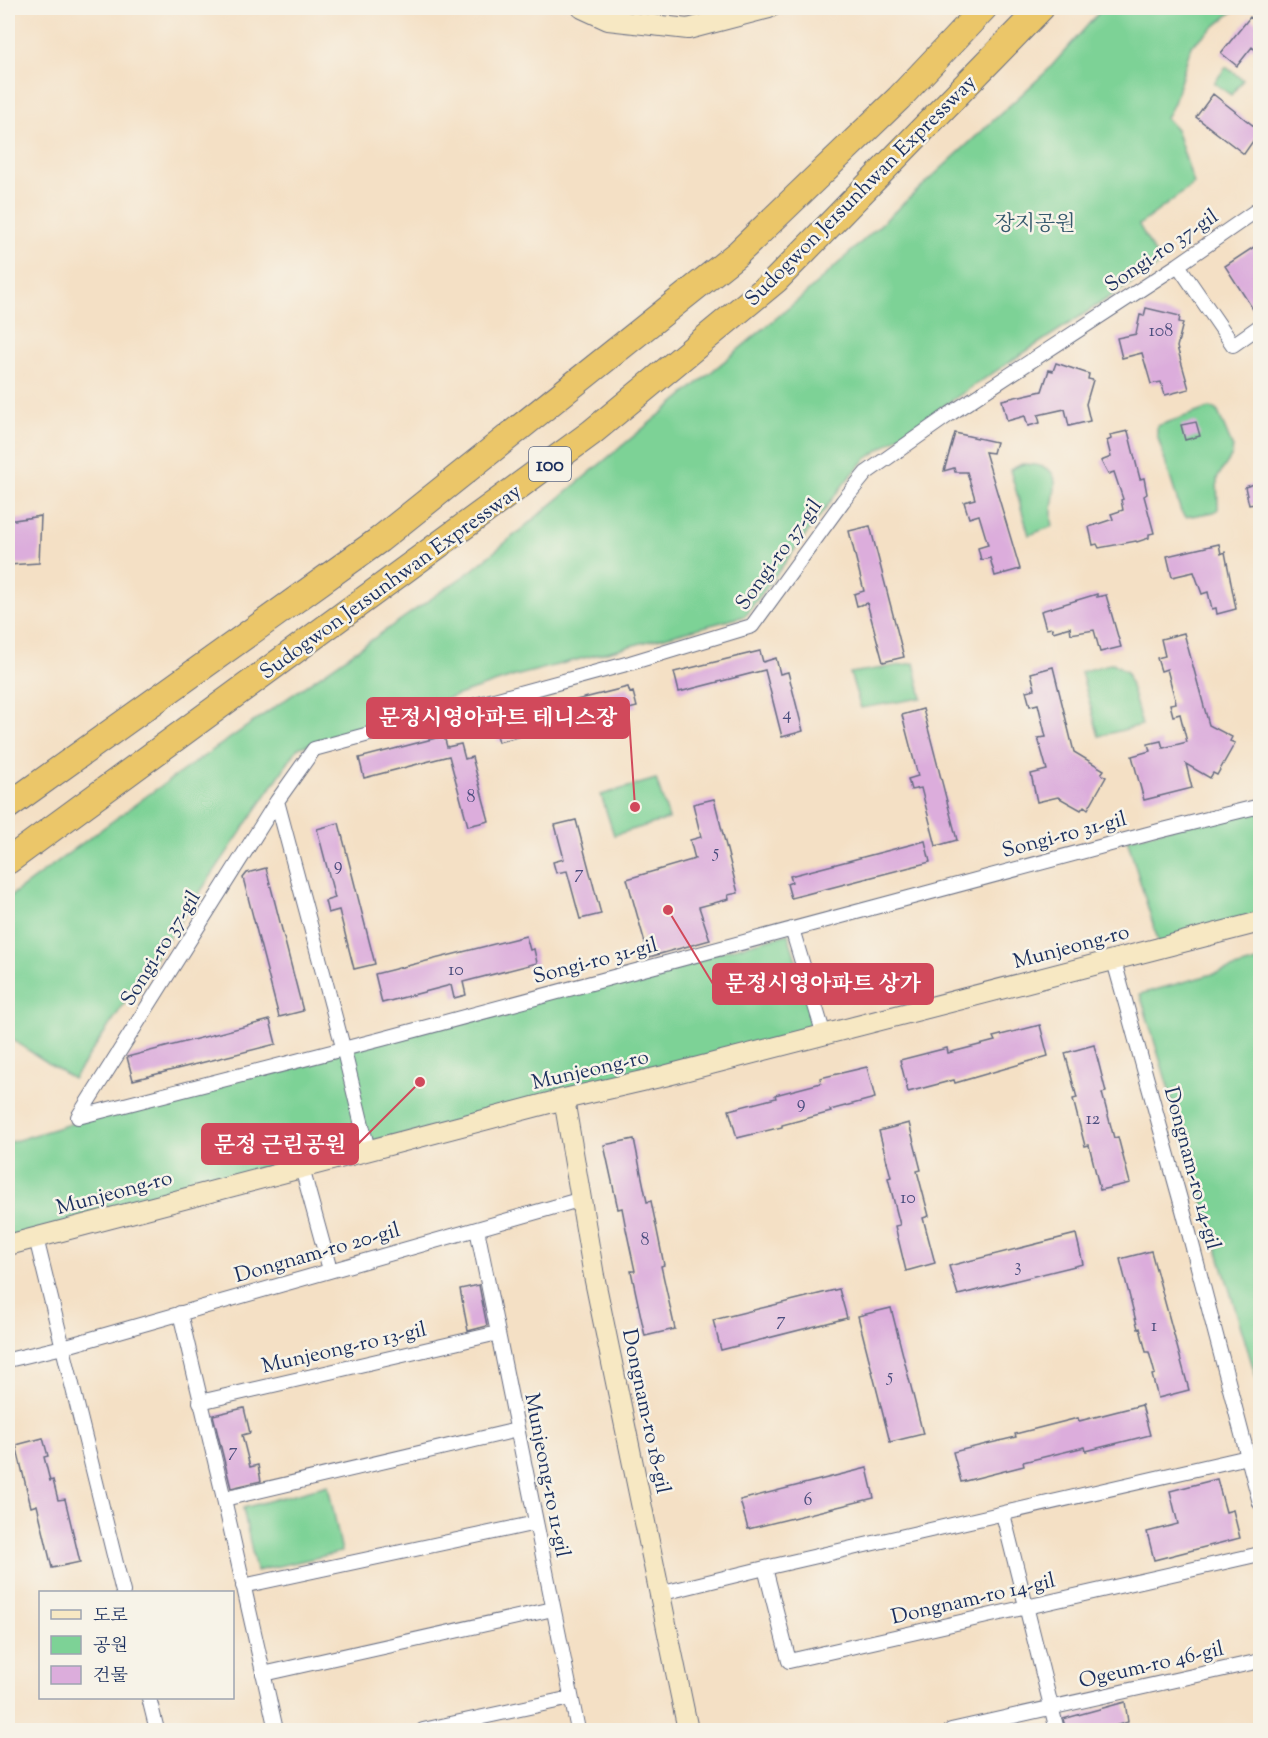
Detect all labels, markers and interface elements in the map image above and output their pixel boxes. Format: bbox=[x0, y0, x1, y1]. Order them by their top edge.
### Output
street label: Sudogwon Je1sunhwan Expressway bbox=[739, 68, 984, 314]
street label: Songi-ro 37-gil bbox=[1099, 202, 1225, 301]
park label: 장지공원 bbox=[994, 210, 1076, 240]
house number: 108 bbox=[1149, 319, 1173, 345]
road number: 100 bbox=[529, 447, 571, 481]
street label: Sudogwon Je1sunhwan Expressway bbox=[254, 477, 529, 688]
street label: Songi-ro 37-gil bbox=[729, 493, 830, 617]
callout: 문정시영아파트 테니스장 bbox=[367, 698, 629, 738]
house number: 4 bbox=[782, 702, 792, 728]
text: 문정시영아파트 테니스장 bbox=[379, 704, 618, 736]
house number: 8 bbox=[467, 785, 476, 811]
street label: Songi-ro 31-gil bbox=[999, 805, 1130, 867]
house number: 5 bbox=[712, 840, 719, 866]
house number: 9 bbox=[334, 853, 343, 879]
house number: 7 bbox=[574, 861, 584, 887]
street label: Songi-ro 37-gil bbox=[114, 885, 209, 1013]
street label: Munjeong-ro bbox=[1010, 918, 1133, 978]
street label: Songi-ro 31-gil bbox=[530, 931, 661, 993]
house number: 10 bbox=[448, 958, 464, 984]
callout: 문정시영아파트 상가 bbox=[713, 964, 933, 1004]
text: 문정시영아파트 상가 bbox=[725, 970, 922, 1002]
street label: Munjeong-ro bbox=[529, 1043, 652, 1099]
street label: Dongnam-ro 14-gil bbox=[1155, 1084, 1227, 1253]
house number: 9 bbox=[797, 1091, 806, 1117]
house number: 12 bbox=[1086, 1107, 1101, 1133]
callout: 문정 근린공원 bbox=[202, 1124, 358, 1164]
text: 문정 근린공원 bbox=[214, 1131, 346, 1163]
street label: Munjeong-ro bbox=[53, 1164, 176, 1224]
house number: 10 bbox=[900, 1186, 916, 1212]
street label: Dongnam-ro 20-gil bbox=[231, 1216, 404, 1292]
house number: 8 bbox=[641, 1228, 650, 1254]
house number: 3 bbox=[1014, 1254, 1022, 1280]
house number: 7 bbox=[776, 1308, 786, 1334]
house number: 1 bbox=[1151, 1314, 1157, 1340]
street label: Munjeong-ro 13-gil bbox=[259, 1315, 430, 1382]
street label: Dongnam-ro 18-gil bbox=[613, 1326, 677, 1497]
house number: 5 bbox=[886, 1364, 893, 1390]
street label: Munjeong-ro 11-gil bbox=[515, 1391, 577, 1560]
house number: 7 bbox=[228, 1439, 238, 1465]
house number: 6 bbox=[804, 1488, 813, 1514]
street label: Dongnam-ro 14-gil bbox=[888, 1566, 1059, 1633]
legend bbox=[39, 1591, 234, 1699]
text: 도로 bbox=[93, 1604, 128, 1630]
text: 공원 bbox=[93, 1634, 128, 1660]
street label: Ogeum-ro 46-gil bbox=[1076, 1635, 1227, 1697]
text: 건물 bbox=[93, 1664, 128, 1690]

